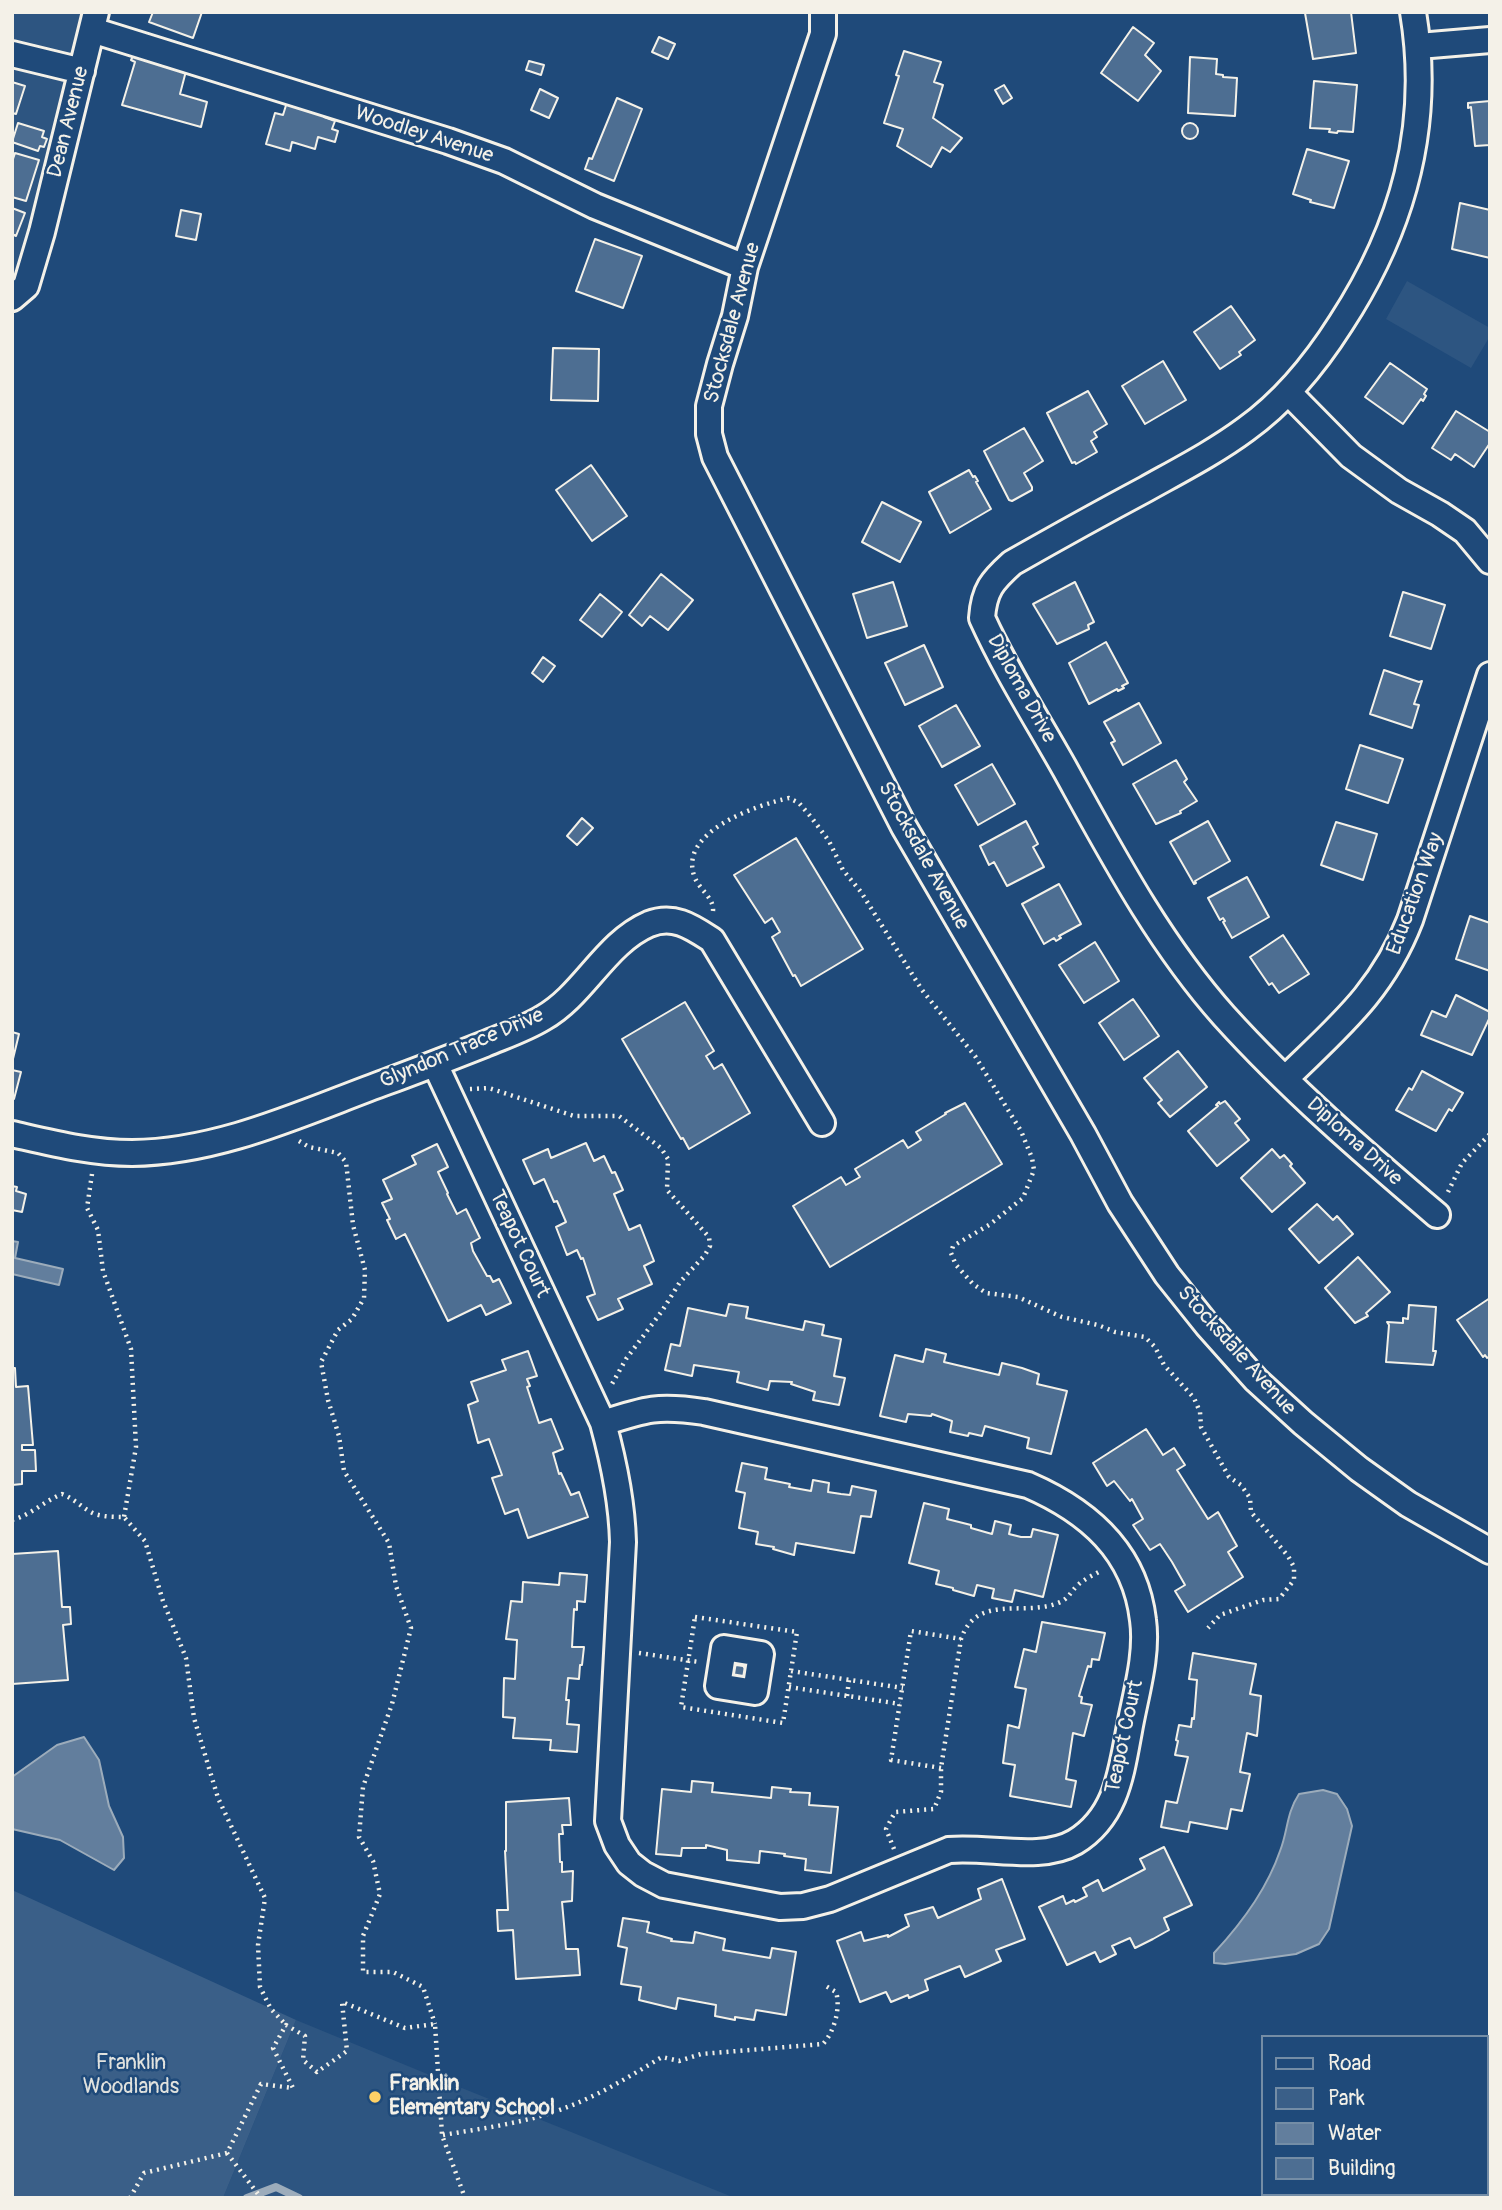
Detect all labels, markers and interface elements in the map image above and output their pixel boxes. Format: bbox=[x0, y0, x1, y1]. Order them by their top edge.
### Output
street label: Dean Avenue bbox=[43, 64, 95, 180]
street label: Woodley Avenue bbox=[352, 101, 496, 169]
street label: Stocksdale Avenue bbox=[699, 240, 767, 406]
street label: Diploma Drive bbox=[981, 630, 1061, 748]
street label: Stocksdale Avenue bbox=[872, 778, 974, 934]
street label: Education Way bbox=[1382, 830, 1450, 958]
street label: Glyndon Trace Drive bbox=[376, 1003, 548, 1095]
street label: Diploma Drive bbox=[1301, 1092, 1407, 1192]
street label: Teapot Court bbox=[483, 1186, 555, 1302]
street label: Stocksdale Avenue bbox=[1171, 1281, 1301, 1421]
street label: Teapot Court bbox=[1101, 1678, 1149, 1796]
legend bbox=[1260, 2035, 1488, 2196]
text: Road bbox=[1328, 2050, 1372, 2077]
park label: Franklin Woodlands bbox=[83, 2051, 179, 2101]
place label: Franklin Elementary School bbox=[389, 2072, 555, 2122]
text: Park bbox=[1328, 2085, 1365, 2112]
marker: Franklin Elementary School bbox=[367, 2089, 383, 2105]
text: Water bbox=[1328, 2120, 1381, 2147]
text: Building bbox=[1328, 2155, 1395, 2182]

